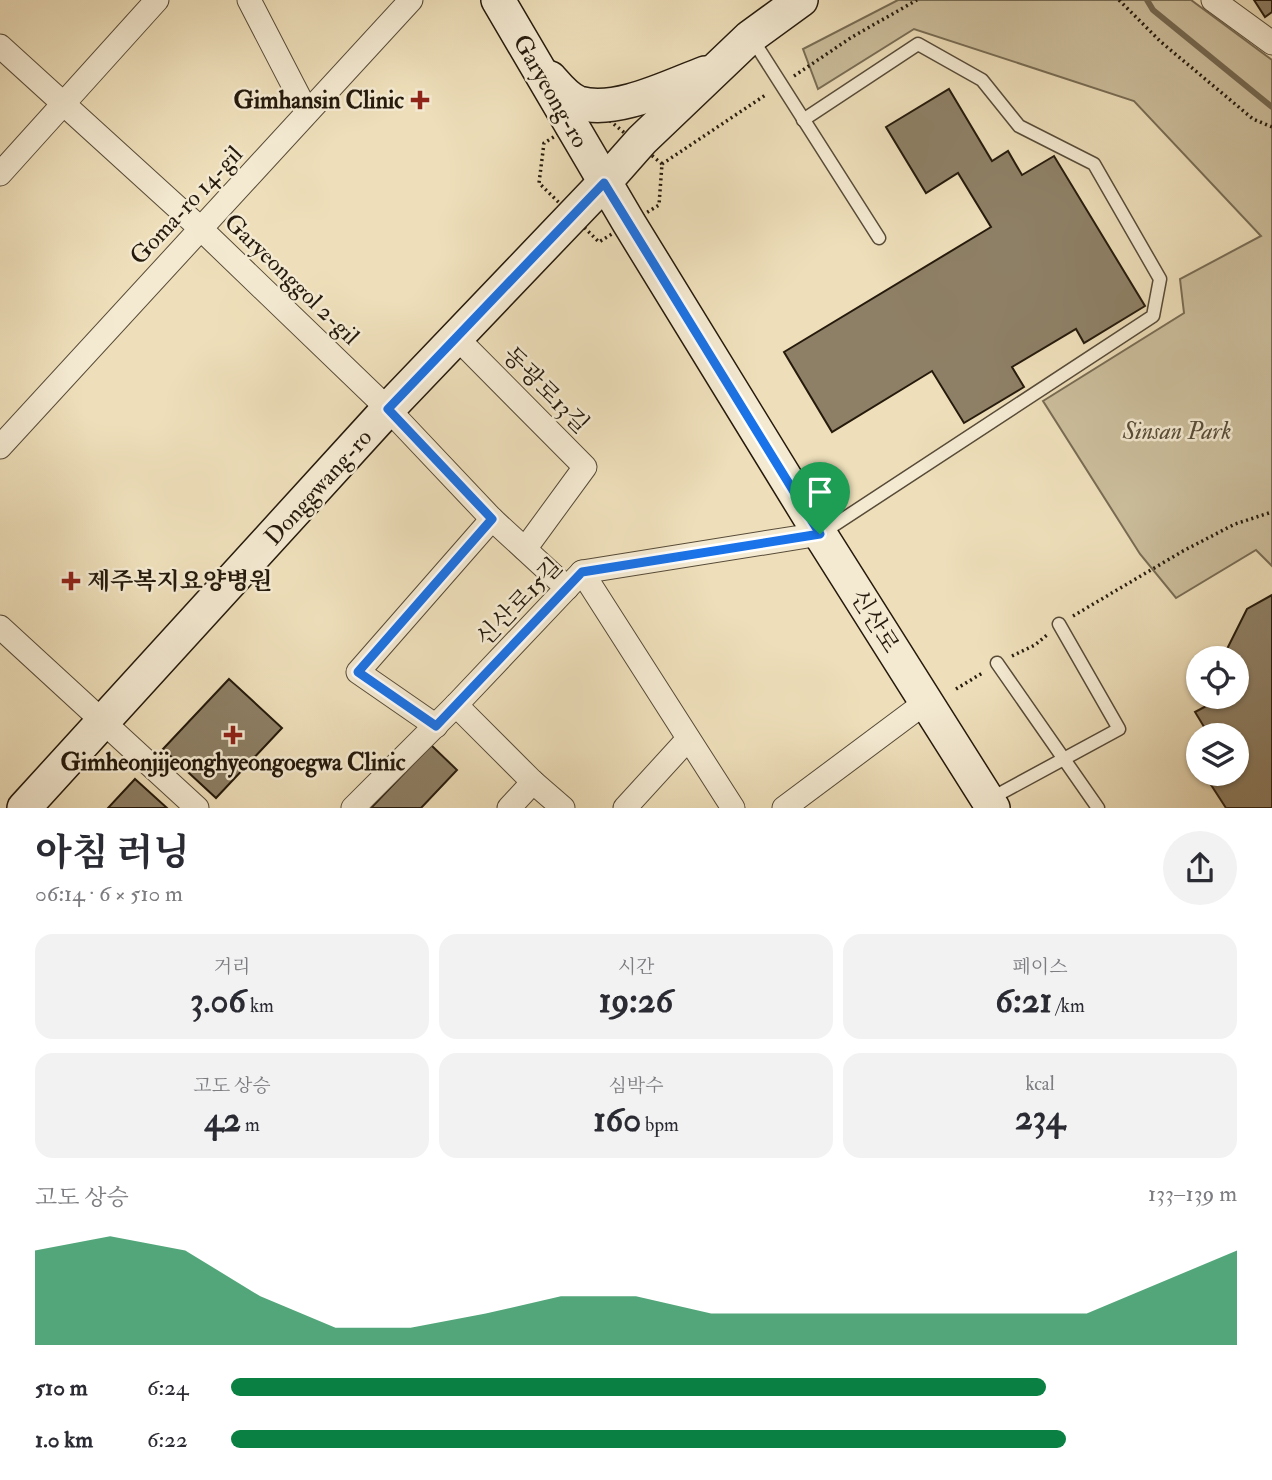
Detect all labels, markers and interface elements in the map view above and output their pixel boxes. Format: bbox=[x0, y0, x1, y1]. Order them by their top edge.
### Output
street label: Garyeong-ro bbox=[506, 29, 595, 153]
place label: Gimhansin Clinic bbox=[234, 85, 404, 116]
marker: Gimhansin Clinic bbox=[410, 90, 430, 110]
street label: Goma-ro 14-gil bbox=[123, 139, 249, 271]
street label: Garyeonggol 2-gil bbox=[217, 207, 366, 352]
street label: 동광로13길 bbox=[496, 340, 596, 440]
park label: Sinsan Park bbox=[1122, 416, 1231, 447]
street label: Donggwang-ro bbox=[258, 423, 379, 552]
pin bbox=[790, 462, 850, 534]
icon: arrive bbox=[801, 473, 839, 511]
street label: 신산로15길 bbox=[469, 551, 569, 653]
place label: 제주복지요양병원 bbox=[87, 566, 272, 597]
marker: 제주복지요양병원 bbox=[61, 571, 81, 591]
street label: 신산로 bbox=[843, 584, 906, 659]
map controls bbox=[1186, 646, 1249, 786]
button: locate bbox=[1186, 646, 1249, 709]
button: layers bbox=[1186, 723, 1249, 786]
marker: Gimheonjijeonghyeongoegwa Clinic bbox=[223, 725, 243, 745]
place label: Gimheonjijeonghyeongoegwa Clinic bbox=[61, 747, 406, 778]
text: 아침 러닝 bbox=[35, 829, 190, 877]
button: share bbox=[1163, 831, 1237, 905]
text: 06:14 · 6 × 510 m bbox=[35, 879, 183, 908]
text: 거리 bbox=[214, 955, 250, 979]
text: 시간 bbox=[618, 955, 654, 979]
text: 페이스 bbox=[1012, 955, 1068, 979]
text: 3.06 bbox=[190, 979, 246, 1023]
text: 19:26 bbox=[599, 979, 673, 1023]
text: 6:21 bbox=[995, 979, 1052, 1023]
text: km bbox=[246, 994, 274, 1018]
text: /km bbox=[1052, 994, 1085, 1018]
text: kcal bbox=[1025, 1072, 1055, 1096]
text: 고도 상승 bbox=[193, 1074, 271, 1098]
text: 심박수 bbox=[608, 1074, 664, 1098]
text: 234 bbox=[1015, 1096, 1065, 1140]
text: 42 bbox=[204, 1098, 241, 1142]
text: 160 bbox=[593, 1098, 641, 1142]
text: m bbox=[241, 1113, 260, 1137]
text: bpm bbox=[641, 1113, 679, 1137]
text: 133–139 m bbox=[1148, 1179, 1237, 1208]
text: 고도 상승 bbox=[35, 1183, 129, 1212]
text: 510 m bbox=[35, 1373, 88, 1402]
text: 6:24 bbox=[147, 1373, 188, 1402]
text: 1.0 km bbox=[35, 1425, 93, 1454]
text: 6:22 bbox=[147, 1425, 188, 1454]

